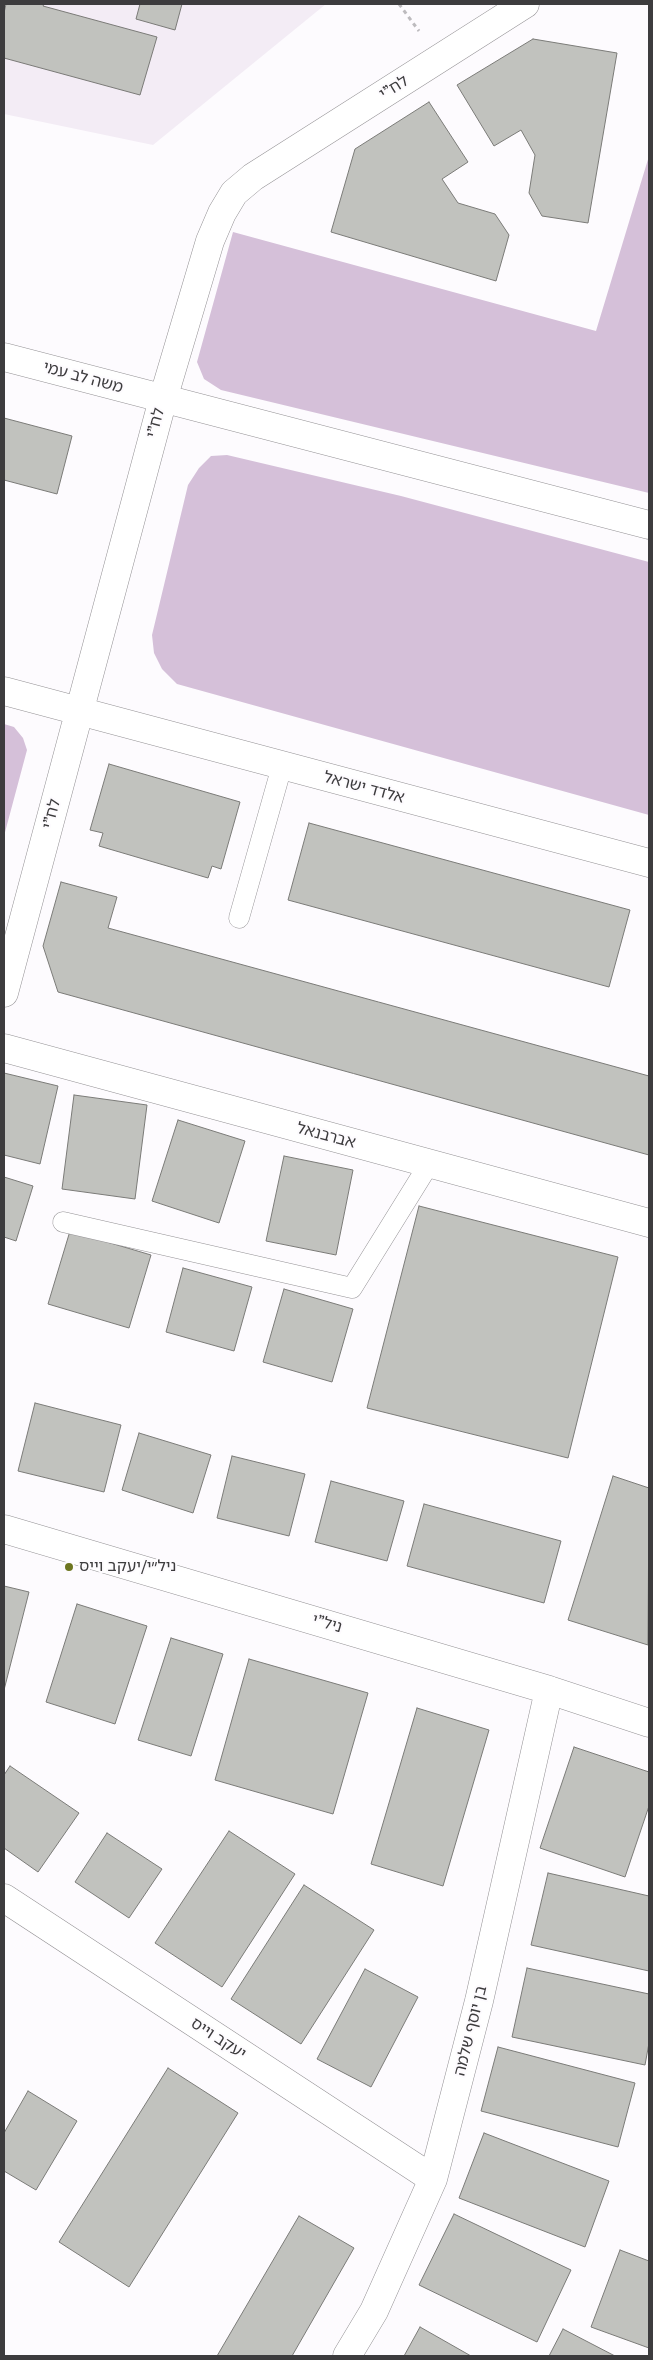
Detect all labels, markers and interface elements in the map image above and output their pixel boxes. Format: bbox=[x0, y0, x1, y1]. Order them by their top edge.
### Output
street label: לח"י bbox=[376, 72, 412, 104]
street label: משה לב עמי bbox=[41, 358, 125, 398]
street label: לח"י bbox=[143, 406, 169, 440]
street label: אלדד ישראל bbox=[322, 768, 406, 808]
street label: לח"י bbox=[39, 797, 65, 831]
street label: אברבנאל bbox=[294, 1119, 358, 1153]
place label: ניל״י/יעקב וייס bbox=[79, 1557, 176, 1577]
marker: ניל״י/יעקב וייס bbox=[63, 1561, 75, 1573]
street label: ניל"י bbox=[310, 1611, 344, 1637]
street label: בן יוסף שלמה bbox=[451, 1984, 491, 2078]
street label: יעקב וייס bbox=[187, 2014, 249, 2064]

